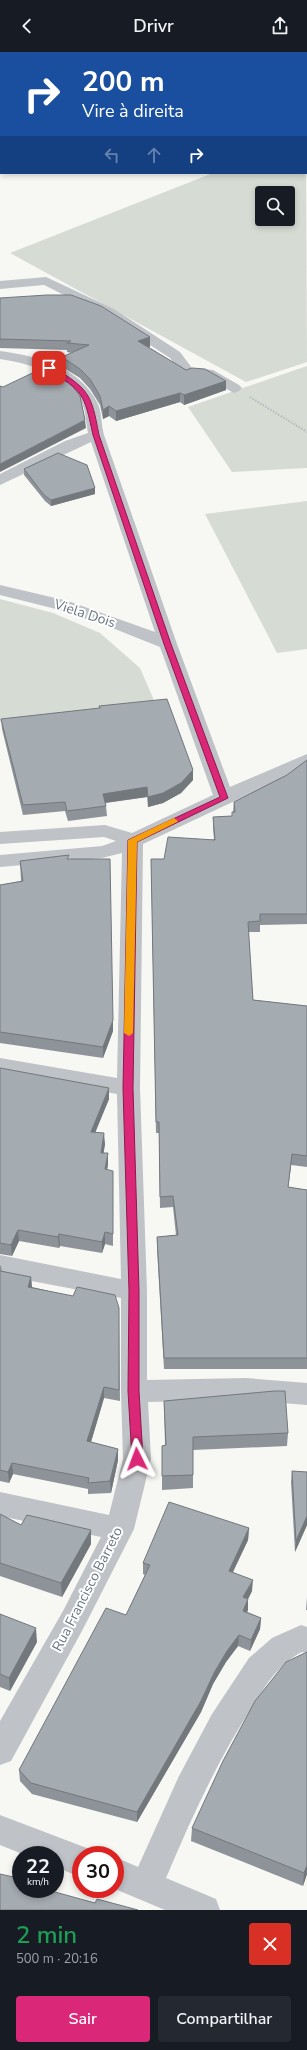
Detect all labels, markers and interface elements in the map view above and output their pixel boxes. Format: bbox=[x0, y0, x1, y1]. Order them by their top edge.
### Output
text: Drivr bbox=[133, 14, 174, 38]
icon: back bbox=[16, 15, 38, 37]
icon: share bbox=[269, 15, 291, 37]
text: 200 m bbox=[82, 63, 165, 101]
icon: right bbox=[16, 68, 68, 120]
text: Vire à direita bbox=[82, 99, 184, 123]
icon: left bbox=[101, 144, 123, 166]
icon: ahead bbox=[143, 144, 165, 166]
icon: right bbox=[185, 144, 207, 166]
map controls bbox=[255, 186, 295, 226]
button: search bbox=[255, 186, 295, 226]
pin bbox=[32, 351, 66, 385]
icon: arrive bbox=[38, 357, 60, 379]
street label: Viela Dois bbox=[51, 594, 118, 632]
position arrow bbox=[116, 1438, 158, 1480]
street label: Rua Francisco Barreto bbox=[48, 1524, 127, 1655]
speed limit sign: 30 bbox=[72, 1846, 124, 1898]
text: 22 bbox=[26, 1853, 50, 1880]
text: km/h bbox=[27, 1875, 49, 1889]
text: 2 min bbox=[16, 1919, 77, 1951]
button: close bbox=[249, 1923, 291, 1965]
text: 500 m · 20:16 bbox=[16, 1950, 98, 1968]
button: Sair bbox=[16, 1996, 150, 2042]
button: Compartilhar bbox=[158, 1996, 291, 2042]

